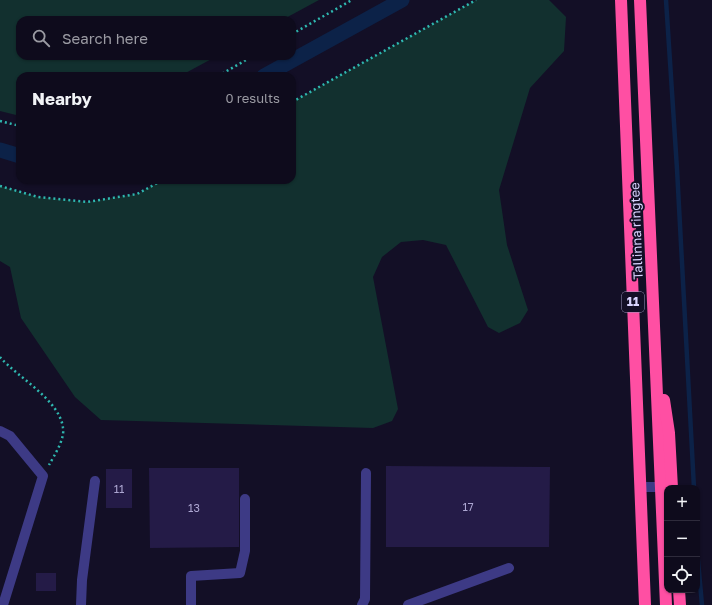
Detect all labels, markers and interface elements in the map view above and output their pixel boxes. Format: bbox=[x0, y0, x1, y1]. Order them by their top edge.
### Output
search box bbox=[16, 16, 296, 60]
icon: search bbox=[30, 27, 52, 49]
text: Search here bbox=[62, 29, 148, 47]
text: Nearby bbox=[32, 88, 92, 109]
text: 0 results bbox=[225, 90, 280, 106]
street label: Tallinna ringtee bbox=[626, 182, 646, 280]
road number: 11 bbox=[622, 292, 644, 312]
house number: 11 bbox=[114, 482, 124, 495]
map controls bbox=[664, 485, 700, 593]
button: + bbox=[664, 485, 700, 521]
house number: 17 bbox=[462, 500, 474, 513]
house number: 13 bbox=[188, 501, 200, 514]
button: − bbox=[664, 521, 700, 557]
button: locate bbox=[664, 557, 700, 593]

